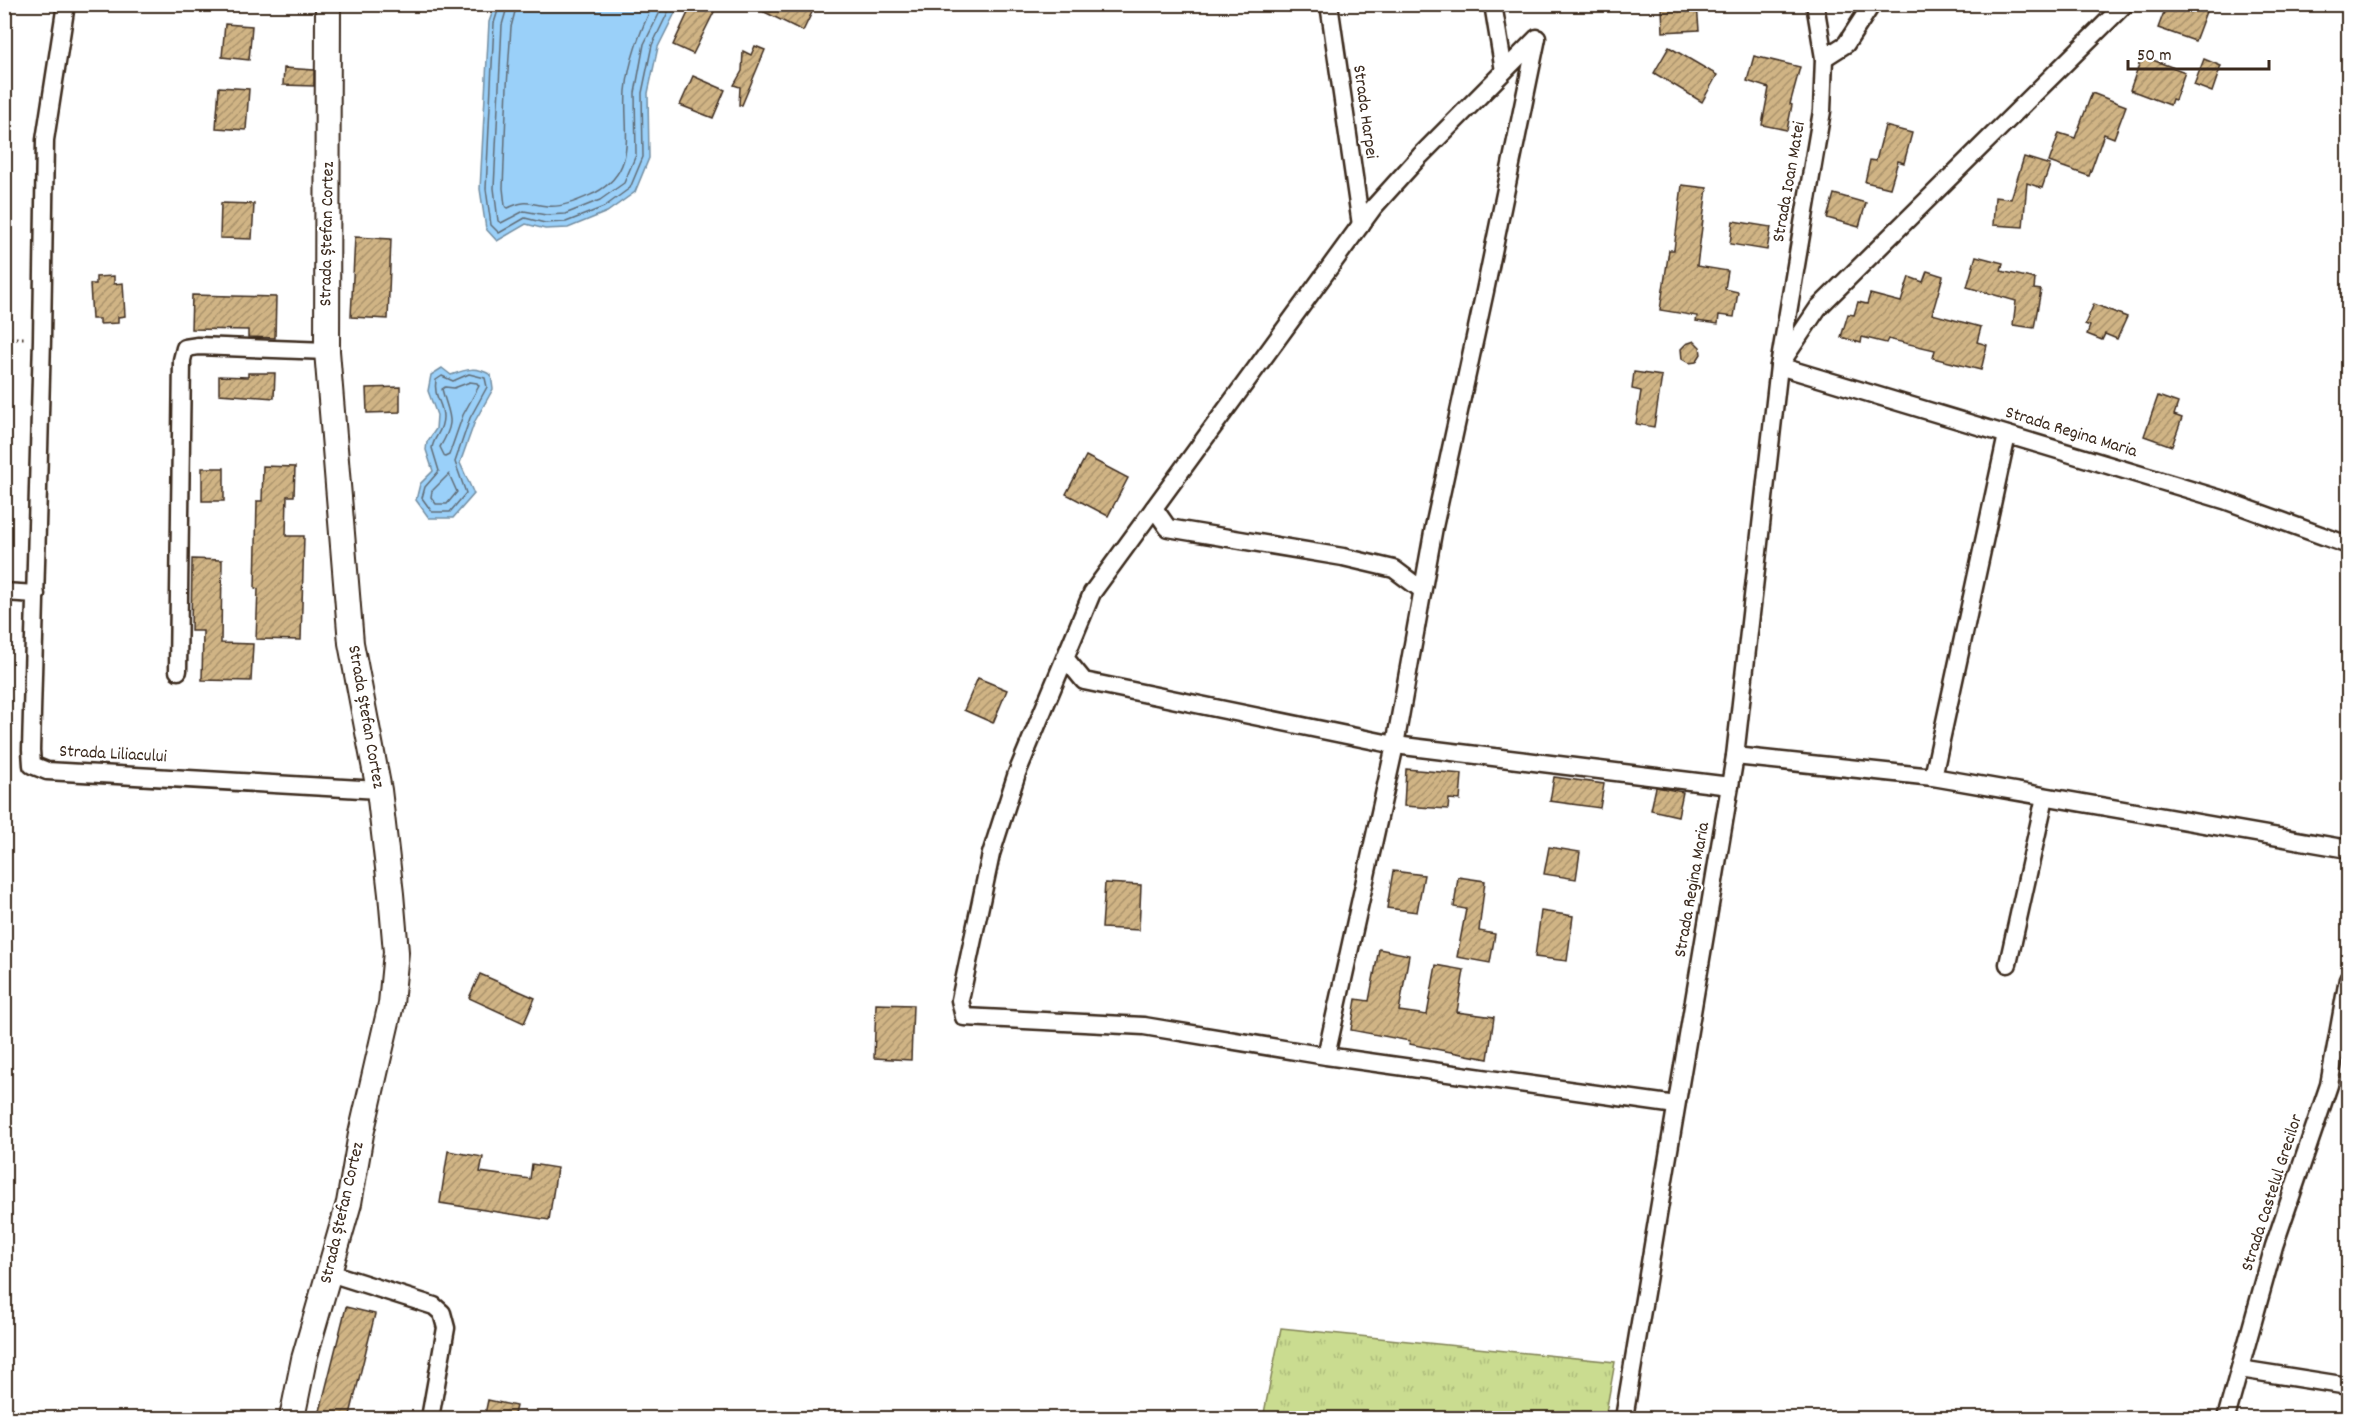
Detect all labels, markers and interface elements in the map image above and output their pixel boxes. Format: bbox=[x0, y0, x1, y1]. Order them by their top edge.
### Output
scale bar bbox=[2128, 33, 2269, 71]
text: 50 m bbox=[2137, 44, 2172, 69]
street label: Strada Harpei bbox=[1345, 63, 1383, 161]
street label: Strada Ioan Matei bbox=[1767, 120, 1813, 244]
street label: Strada Ștefan Cortez bbox=[314, 161, 342, 307]
street label: Strada Regina Maria bbox=[2002, 401, 2141, 465]
street label: Strada Ștefan Cortez bbox=[340, 643, 390, 791]
street label: Strada Liliacului bbox=[59, 740, 167, 770]
street label: Strada Regina Maria bbox=[1669, 820, 1717, 960]
street label: Strada Castelul Grecilor bbox=[2236, 1111, 2310, 1275]
street label: Strada Ștefan Cortez bbox=[315, 1139, 372, 1286]

